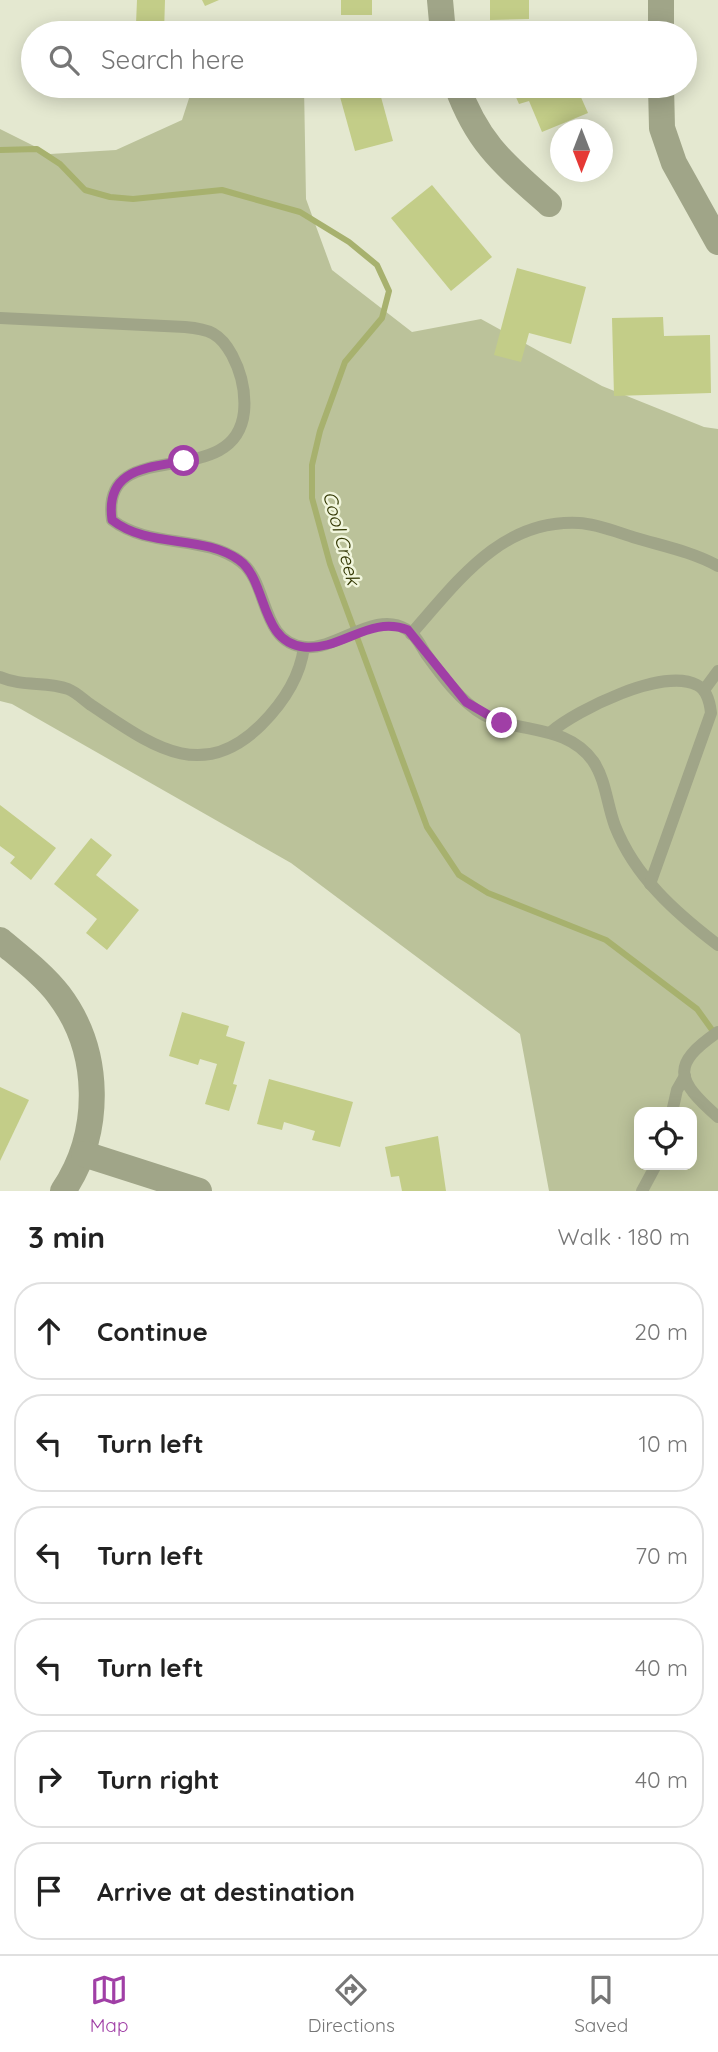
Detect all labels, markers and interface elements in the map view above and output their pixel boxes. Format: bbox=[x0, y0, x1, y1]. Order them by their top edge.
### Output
search box bbox=[21, 21, 697, 98]
icon: search bbox=[45, 41, 83, 79]
text: Search here bbox=[101, 43, 245, 76]
north arrow bbox=[550, 119, 613, 182]
route start bbox=[168, 445, 199, 476]
water label: Cool Creek bbox=[318, 489, 366, 589]
route end bbox=[486, 707, 517, 738]
map controls bbox=[634, 1107, 697, 1170]
button: locate bbox=[634, 1107, 697, 1170]
text: 3 min bbox=[28, 1218, 105, 1256]
text: Walk · 180 m bbox=[558, 1222, 690, 1251]
icon: ahead bbox=[30, 1312, 68, 1350]
text: Continue bbox=[97, 1315, 208, 1348]
text: 20 m bbox=[634, 1317, 688, 1346]
icon: left bbox=[30, 1424, 68, 1462]
text: Turn left bbox=[97, 1427, 204, 1460]
text: 10 m bbox=[639, 1429, 688, 1458]
icon: left bbox=[30, 1536, 68, 1574]
text: Turn left bbox=[97, 1539, 204, 1572]
text: 70 m bbox=[635, 1541, 688, 1570]
icon: left bbox=[30, 1648, 68, 1686]
text: Turn left bbox=[97, 1651, 204, 1684]
text: 40 m bbox=[635, 1653, 688, 1682]
icon: right bbox=[30, 1760, 68, 1798]
text: Turn right bbox=[97, 1763, 219, 1796]
text: 40 m bbox=[635, 1765, 688, 1794]
icon: arrive bbox=[30, 1872, 68, 1910]
text: Arrive at destination bbox=[97, 1875, 355, 1908]
tab: Map bbox=[90, 1971, 128, 2037]
tab: Directions bbox=[308, 1971, 395, 2037]
tab: Saved bbox=[574, 1971, 628, 2037]

